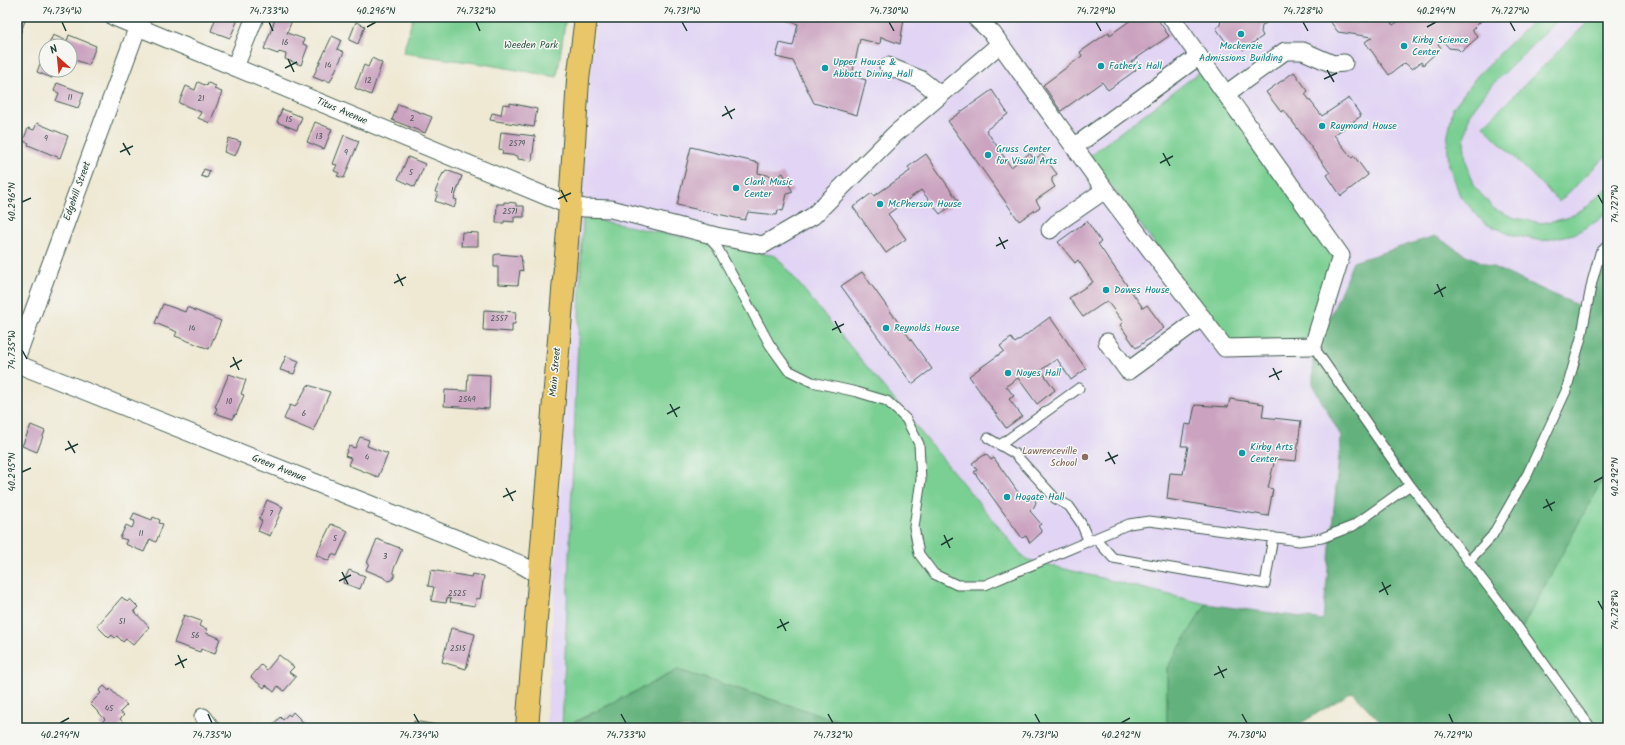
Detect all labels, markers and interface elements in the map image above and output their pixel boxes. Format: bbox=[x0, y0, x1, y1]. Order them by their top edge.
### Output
text: 74.734°W bbox=[42, 3, 82, 19]
text: 74.733°W bbox=[249, 3, 289, 19]
text: 40.296°N bbox=[356, 3, 396, 19]
text: 74.732°W bbox=[456, 3, 496, 19]
text: 74.731°W bbox=[663, 3, 701, 19]
text: 74.730°W bbox=[869, 3, 909, 19]
text: 74.729°W bbox=[1077, 3, 1116, 19]
text: 74.728°W bbox=[1283, 3, 1323, 19]
text: 40.294°N bbox=[1416, 3, 1456, 19]
text: 74.727°W bbox=[1491, 3, 1530, 19]
marker: Mackenzie Admissions Building bbox=[1236, 29, 1246, 39]
place label: Kirby Science Center bbox=[1412, 32, 1469, 60]
house number: 16 bbox=[282, 36, 288, 49]
park label: Weeden Park bbox=[504, 37, 558, 53]
north arrow bbox=[38, 38, 78, 78]
place label: Mackenzie Admissions Building bbox=[1199, 38, 1283, 66]
text: N bbox=[47, 40, 61, 60]
marker: Kirby Science Center bbox=[1399, 41, 1409, 51]
place label: Upper House & Abbott Dining Hall bbox=[833, 54, 913, 82]
place label: Father's Hall bbox=[1109, 58, 1163, 74]
house number: 14 bbox=[325, 59, 332, 72]
marker: Father's Hall bbox=[1096, 61, 1106, 71]
marker: Upper House & Abbott Dining Hall bbox=[820, 63, 830, 73]
house number: 12 bbox=[364, 74, 372, 87]
house number: 11 bbox=[67, 91, 73, 104]
house number: 21 bbox=[197, 92, 205, 105]
street label: Titus Avenue bbox=[314, 93, 370, 129]
house number: 2 bbox=[410, 112, 415, 125]
house number: 15 bbox=[286, 113, 293, 126]
place label: Raymond House bbox=[1330, 118, 1397, 134]
marker: Raymond House bbox=[1317, 121, 1327, 131]
house number: 13 bbox=[315, 130, 323, 143]
house number: 9 bbox=[44, 132, 48, 145]
house number: 2579 bbox=[509, 137, 525, 150]
place label: Gruss Center for Visual Arts bbox=[996, 141, 1058, 169]
house number: 9 bbox=[344, 146, 348, 159]
marker: Gruss Center for Visual Arts bbox=[983, 150, 993, 160]
street label: Edgehill Street bbox=[59, 159, 95, 223]
house number: 5 bbox=[409, 166, 414, 179]
place label: Clark Music Center bbox=[744, 174, 793, 202]
text: 40.296°N bbox=[4, 182, 20, 222]
marker: Clark Music Center bbox=[731, 183, 741, 193]
house number: 1 bbox=[451, 184, 454, 197]
text: 74.727°W bbox=[1607, 184, 1623, 223]
place label: McPherson House bbox=[888, 196, 962, 212]
marker: McPherson House bbox=[875, 199, 885, 209]
house number: 2571 bbox=[502, 205, 518, 218]
place label: Dawes House bbox=[1114, 282, 1170, 298]
marker: Dawes House bbox=[1101, 285, 1111, 295]
house number: 2557 bbox=[491, 312, 508, 325]
place label: Reynolds House bbox=[894, 320, 960, 336]
house number: 14 bbox=[189, 322, 196, 335]
marker: Reynolds House bbox=[881, 323, 891, 333]
text: 74.735°W bbox=[4, 330, 20, 370]
street label: Main Street bbox=[545, 346, 565, 397]
place label: Noyes Hall bbox=[1016, 365, 1062, 381]
marker: Noyes Hall bbox=[1003, 368, 1013, 378]
house number: 2549 bbox=[458, 393, 476, 406]
house number: 10 bbox=[226, 395, 232, 408]
house number: 6 bbox=[302, 407, 306, 420]
place label: Kirby Arts Center bbox=[1250, 439, 1294, 467]
place label: Lawrenceville School bbox=[1022, 443, 1078, 471]
marker: Kirby Arts Center bbox=[1237, 448, 1247, 458]
street label: Green Avenue bbox=[249, 450, 309, 486]
house number: 4 bbox=[365, 451, 370, 464]
text: 40.295°N bbox=[4, 452, 20, 492]
marker: Lawrenceville School bbox=[1080, 452, 1090, 462]
text: 40.292°N bbox=[1607, 457, 1623, 497]
place label: Hogate Hall bbox=[1015, 489, 1065, 505]
marker: Hogate Hall bbox=[1002, 492, 1012, 502]
house number: 7 bbox=[269, 507, 273, 520]
house number: 11 bbox=[138, 527, 144, 540]
house number: 5 bbox=[333, 532, 338, 545]
house number: 3 bbox=[383, 550, 388, 563]
house number: 2525 bbox=[448, 587, 467, 600]
text: 74.728°W bbox=[1607, 590, 1623, 630]
house number: 51 bbox=[119, 615, 126, 628]
house number: 56 bbox=[191, 629, 199, 642]
house number: 2515 bbox=[450, 642, 467, 655]
house number: 45 bbox=[105, 702, 114, 715]
text: 40.294°N bbox=[40, 727, 80, 743]
text: 74.735°W bbox=[192, 727, 232, 743]
text: 74.734°W bbox=[399, 727, 439, 743]
text: 74.733°W bbox=[606, 727, 646, 743]
text: 74.732°W bbox=[813, 727, 853, 743]
text: 74.731°W bbox=[1021, 727, 1059, 743]
text: 40.292°N bbox=[1101, 727, 1141, 743]
text: 74.730°W bbox=[1227, 727, 1267, 743]
text: 74.729°W bbox=[1434, 727, 1473, 743]

